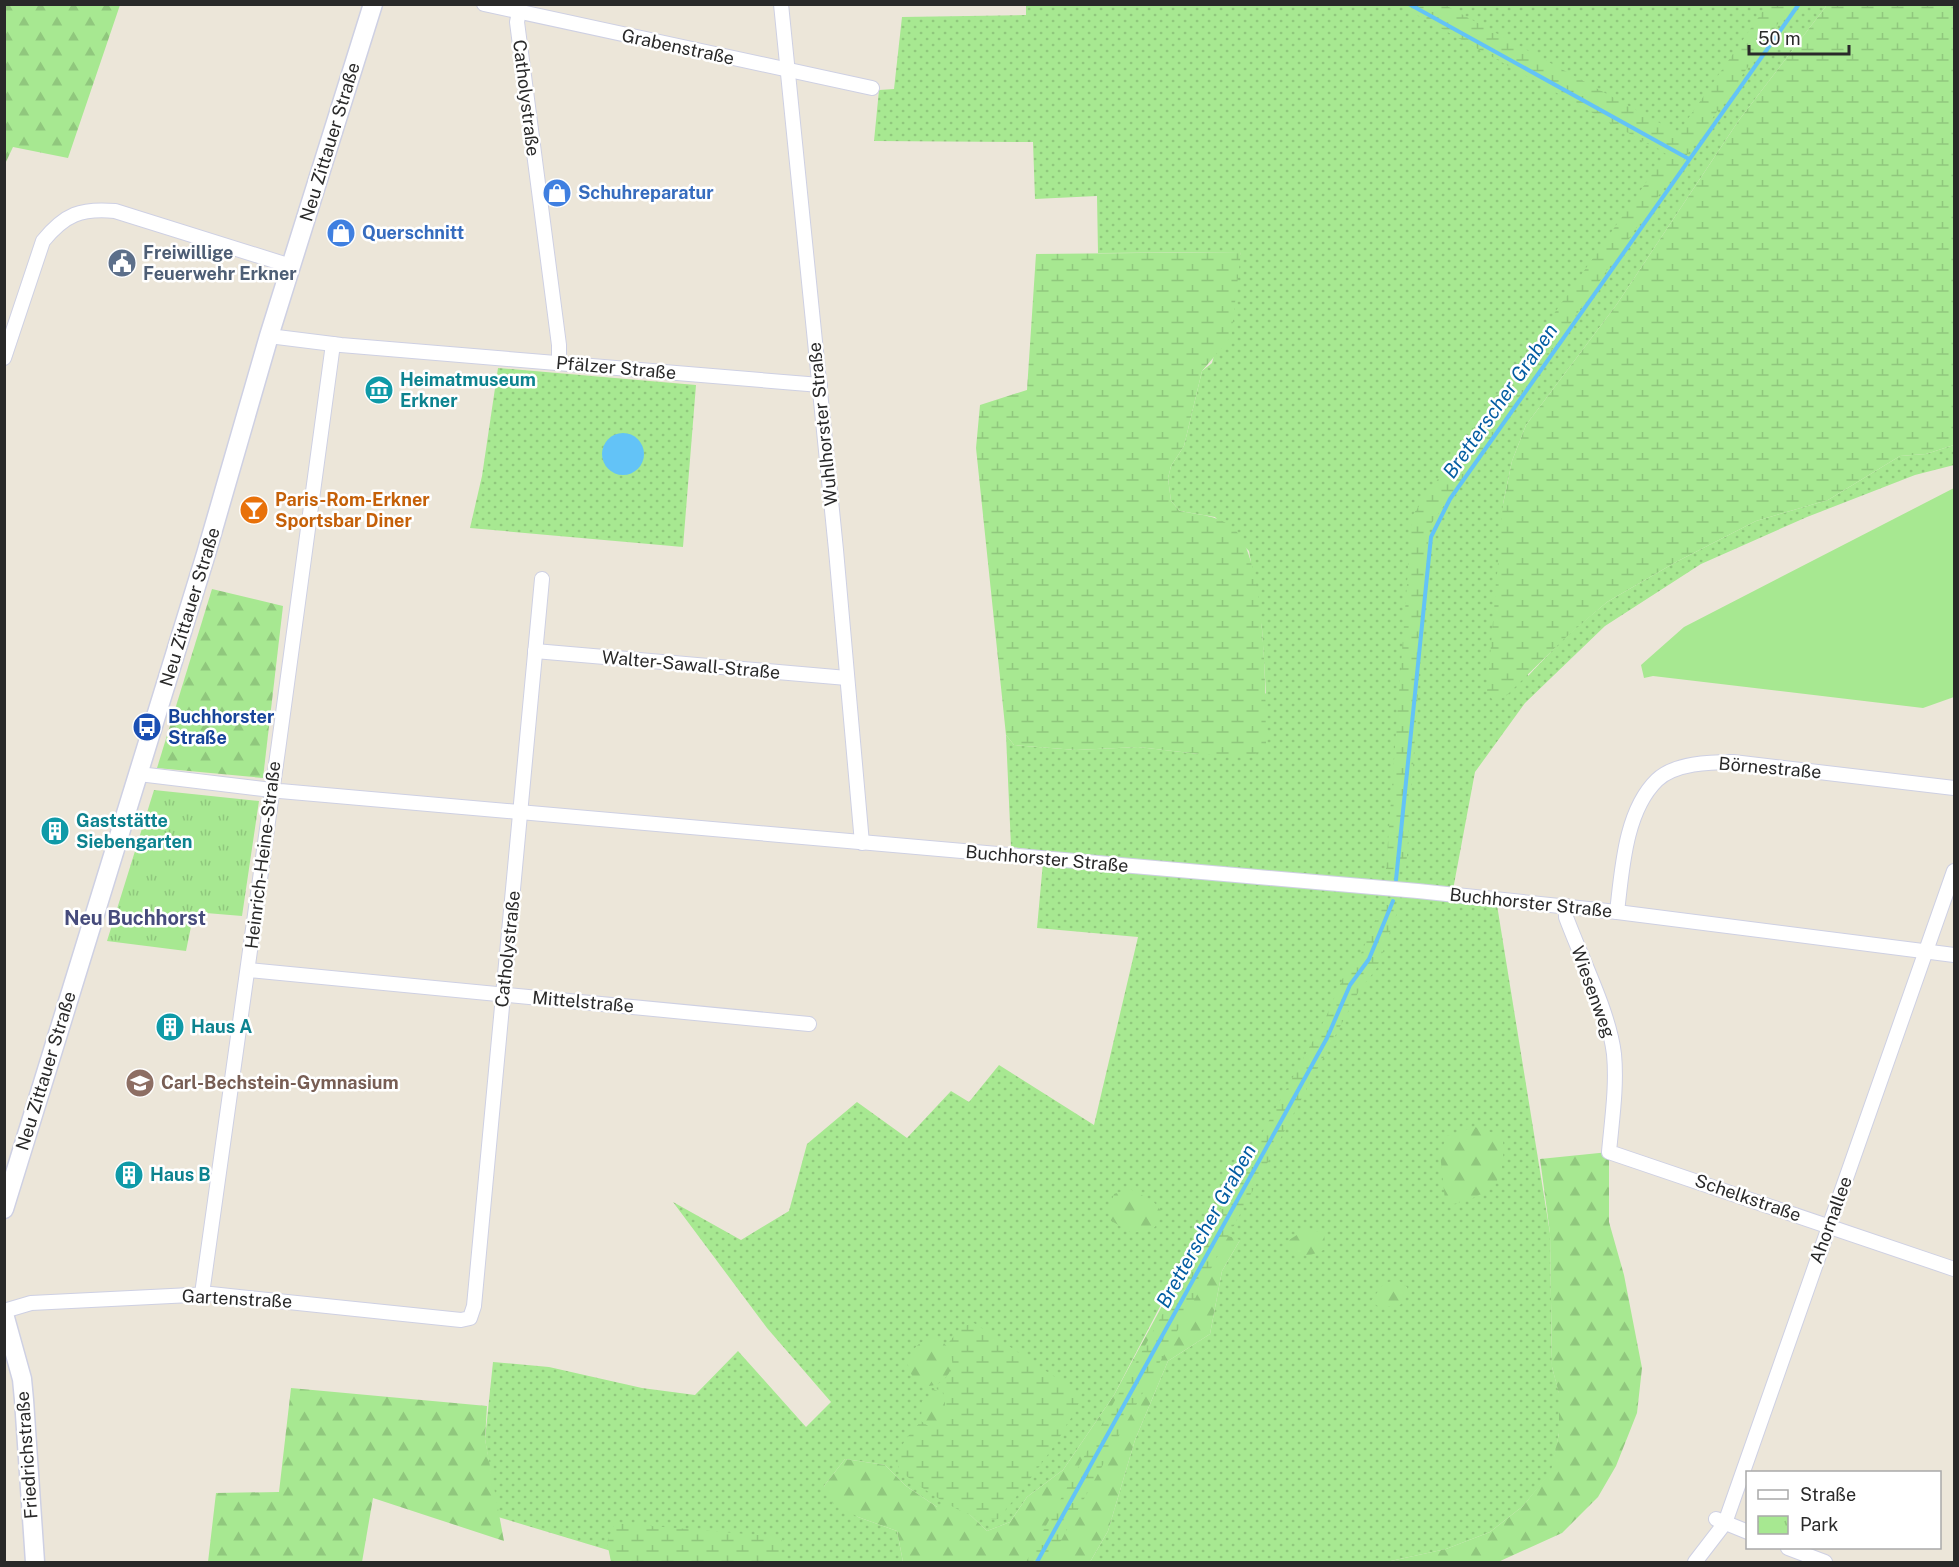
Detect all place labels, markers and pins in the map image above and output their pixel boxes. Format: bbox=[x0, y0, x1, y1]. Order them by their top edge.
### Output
shop icon: Schuhreparatur bbox=[541, 177, 573, 209]
place label: Schuhreparatur bbox=[578, 182, 714, 203]
shop icon: Querschnitt bbox=[325, 217, 357, 249]
place label: Querschnitt bbox=[362, 222, 464, 243]
place label: Freiwillige Feuerwehr Erkner bbox=[143, 242, 297, 284]
public building icon: Freiwillige Feuerwehr Erkner bbox=[106, 247, 138, 279]
place label: Heimatmuseum Erkner bbox=[400, 369, 536, 411]
museum icon: Heimatmuseum Erkner bbox=[363, 374, 395, 406]
place label: Paris-Rom-Erkner Sportsbar Diner bbox=[275, 489, 430, 531]
bar icon: Paris-Rom-Erkner Sportsbar Diner bbox=[238, 494, 270, 526]
place label: Buchhorster Straße bbox=[168, 706, 275, 748]
bus stop icon: Buchhorster Straße bbox=[131, 711, 163, 743]
place label: Gaststätte Siebengarten bbox=[76, 810, 192, 852]
building icon: Gaststätte Siebengarten bbox=[39, 815, 71, 847]
building icon: Haus A bbox=[154, 1011, 186, 1043]
place label: Haus A bbox=[191, 1016, 252, 1037]
school or university icon: Carl-Bechstein-Gymnasium bbox=[124, 1067, 156, 1099]
place label: Carl-Bechstein-Gymnasium bbox=[161, 1072, 399, 1093]
building icon: Haus B bbox=[113, 1159, 145, 1191]
place label: Haus B bbox=[150, 1164, 210, 1185]

